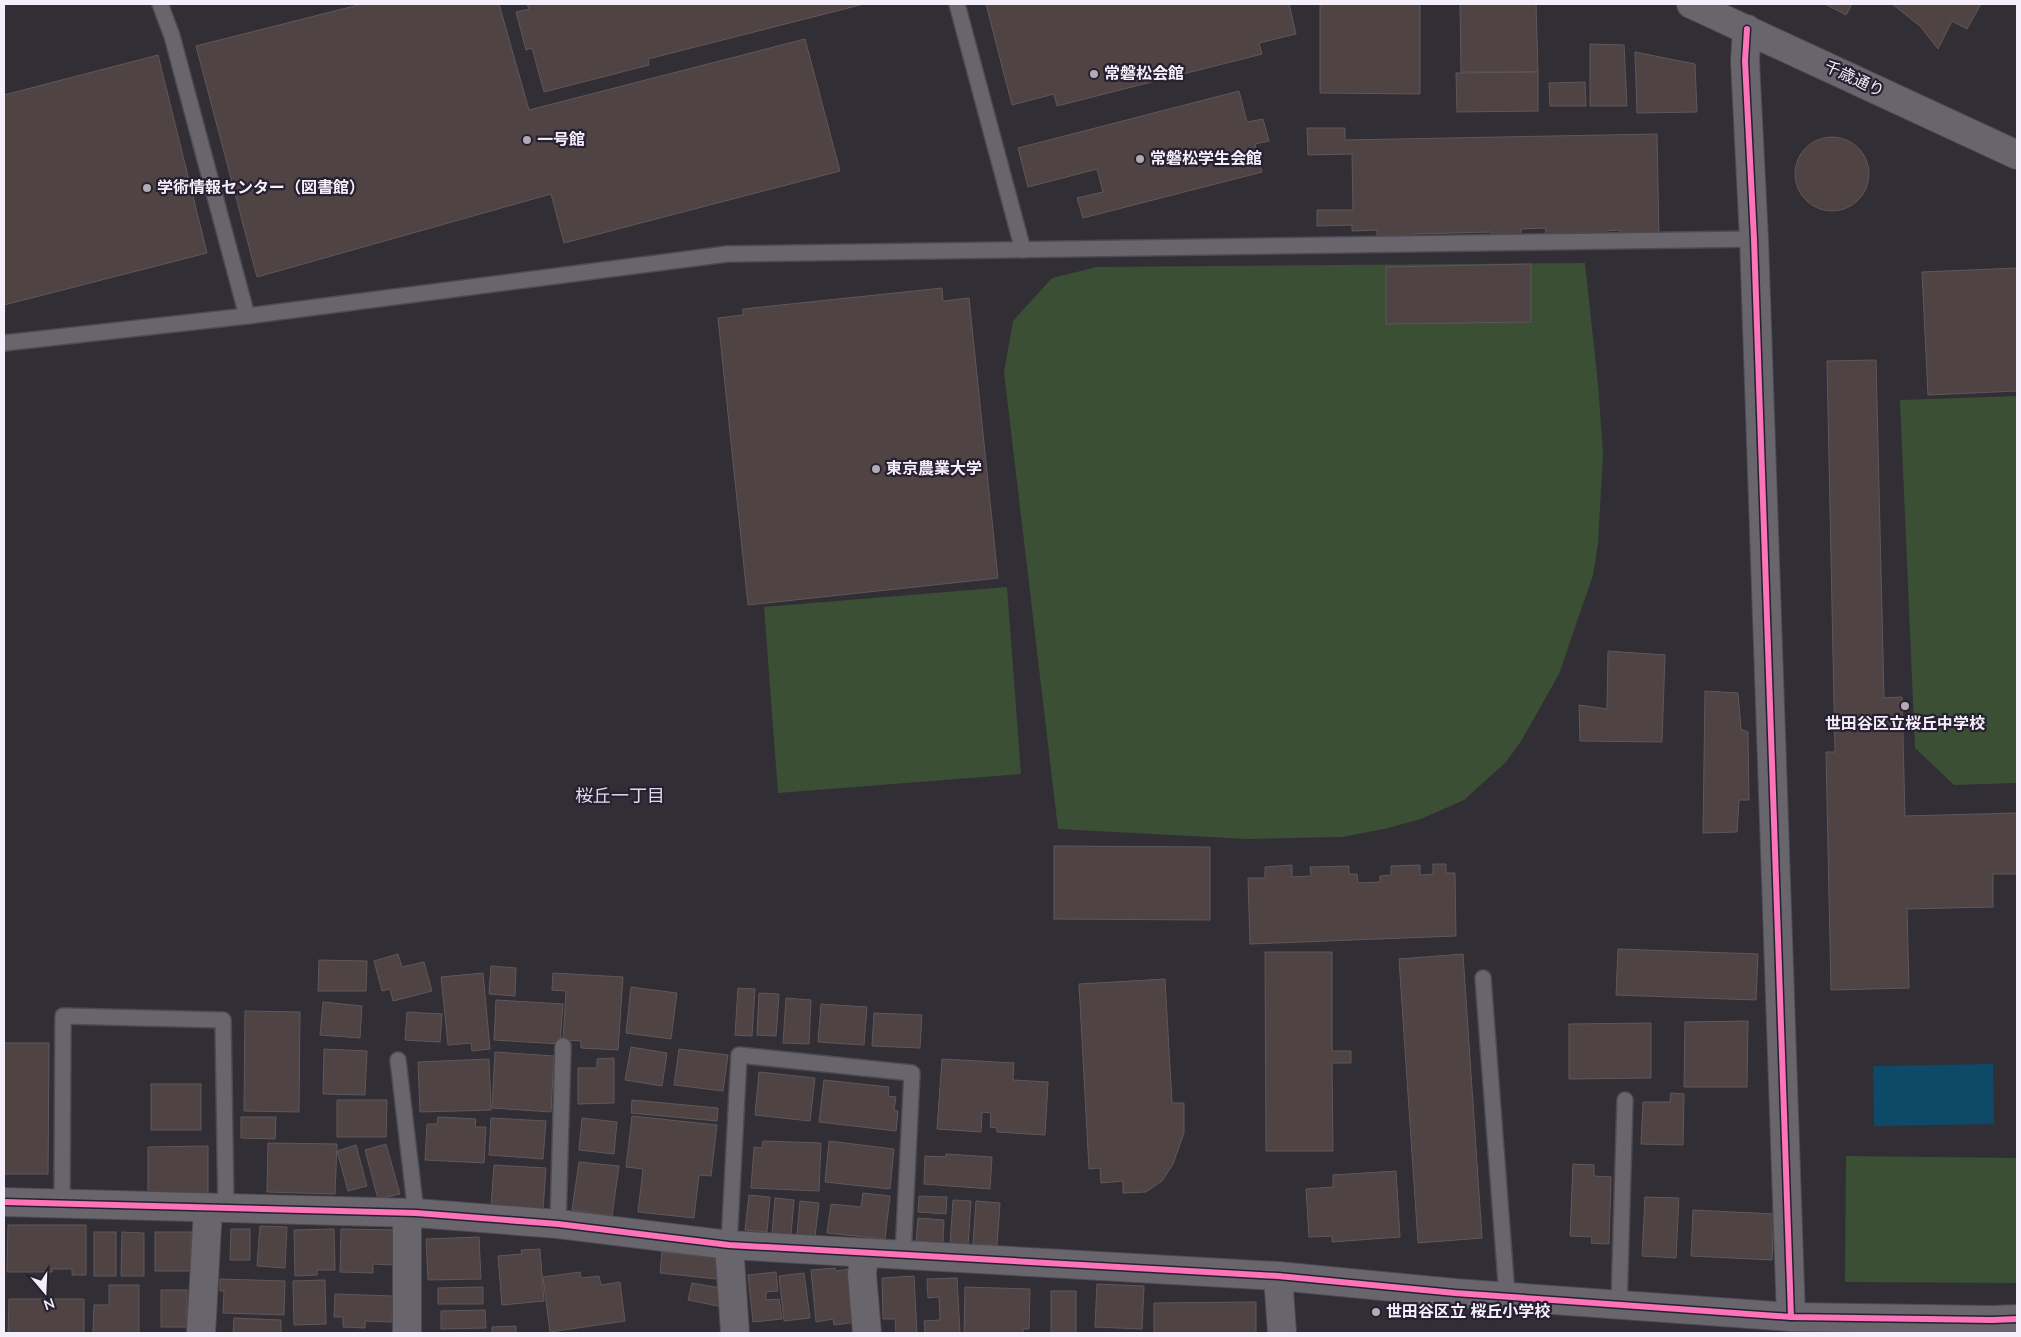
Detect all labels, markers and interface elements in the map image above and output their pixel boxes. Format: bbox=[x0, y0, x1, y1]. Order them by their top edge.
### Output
street label: 千歳通り bbox=[1820, 56, 1888, 102]
place label: 常磐松会館 bbox=[1104, 63, 1184, 85]
marker: 常磐松会館 bbox=[1088, 68, 1100, 80]
place label: 一号館 bbox=[537, 129, 585, 151]
marker: 一号館 bbox=[521, 134, 533, 146]
place label: 常磐松学生会館 bbox=[1150, 148, 1262, 170]
marker: 常磐松学生会館 bbox=[1134, 153, 1146, 165]
place label: 学術情報センター（図書館） bbox=[157, 177, 365, 199]
marker: 学術情報センター（図書館） bbox=[141, 182, 153, 194]
place label: 東京農業大学 bbox=[886, 458, 982, 480]
marker: 東京農業大学 bbox=[870, 463, 882, 475]
marker: 世田谷区立桜丘中学校 bbox=[1899, 700, 1911, 712]
place label: 世田谷区立桜丘中学校 bbox=[1825, 713, 1985, 735]
district label: 桜丘一丁目 bbox=[575, 784, 665, 808]
north arrow bbox=[20, 1267, 70, 1317]
text: N bbox=[41, 1293, 57, 1315]
place label: 世田谷区立 桜丘小学校 bbox=[1386, 1301, 1550, 1323]
marker: 世田谷区立 桜丘小学校 bbox=[1370, 1306, 1382, 1318]

